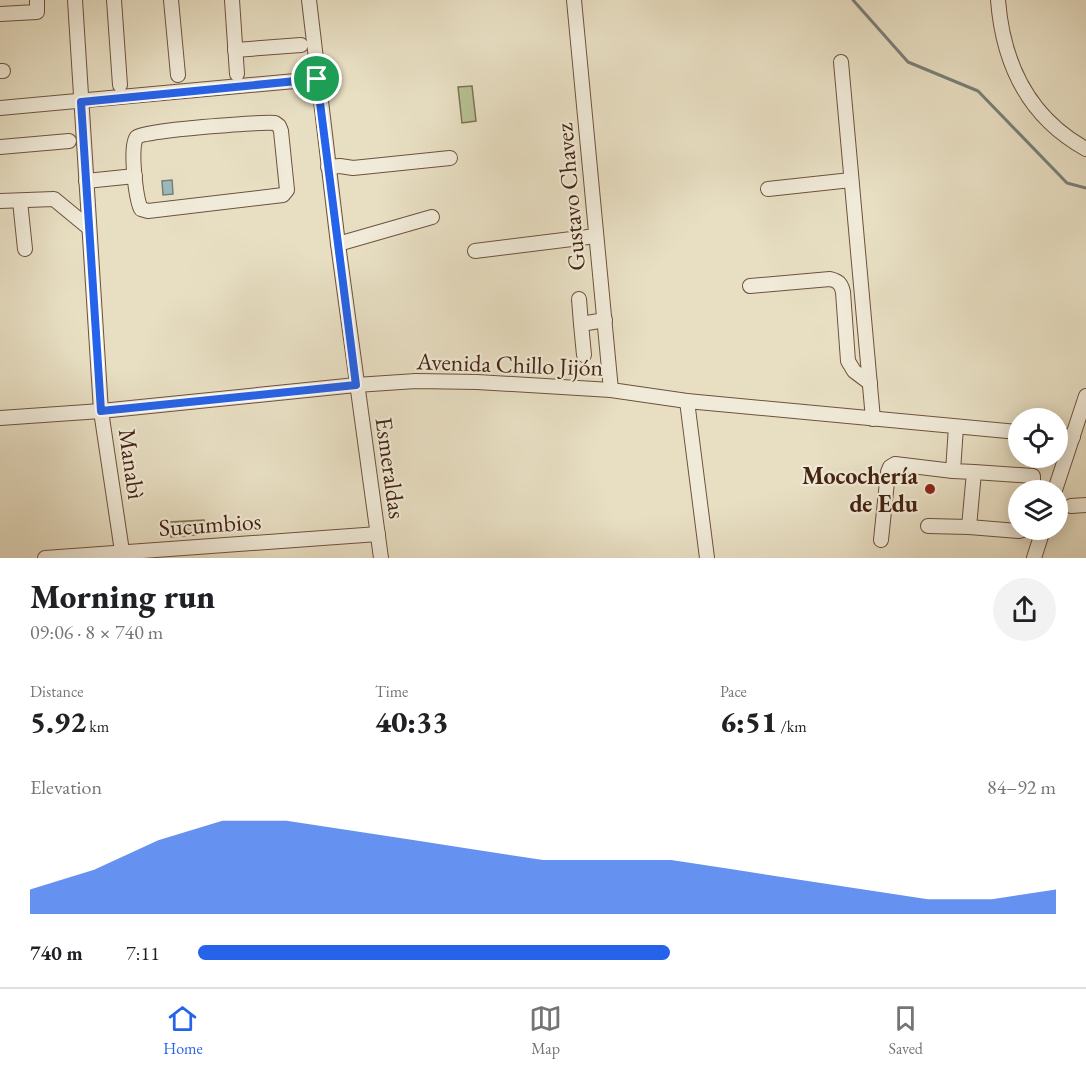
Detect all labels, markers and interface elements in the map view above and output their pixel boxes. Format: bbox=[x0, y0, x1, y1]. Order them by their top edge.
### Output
pin bbox=[291, 53, 342, 104]
icon: arrive bbox=[300, 62, 333, 95]
street label: Gustavo Chavez bbox=[548, 122, 592, 272]
street label: Avenida Chillo Jijón bbox=[415, 345, 604, 383]
map controls bbox=[1008, 408, 1068, 540]
button: locate bbox=[1008, 408, 1068, 468]
street label: Esmeraldas bbox=[369, 415, 413, 521]
street label: Manabì bbox=[112, 427, 152, 502]
place label: Mocochería de Edu bbox=[802, 460, 919, 519]
button: layers bbox=[1008, 480, 1068, 540]
marker: Mocochería de Edu bbox=[923, 482, 937, 496]
street label: Sucumbios bbox=[158, 505, 262, 543]
text: Morning run bbox=[30, 575, 215, 618]
button: share bbox=[993, 578, 1056, 641]
text: 09:06 · 8 × 740 m bbox=[30, 619, 163, 645]
text: Distance bbox=[30, 681, 83, 702]
text: Time bbox=[375, 681, 408, 702]
text: Pace bbox=[720, 681, 747, 702]
text: 5.92 bbox=[30, 702, 86, 741]
text: 40:33 bbox=[375, 702, 448, 741]
text: 6:51 bbox=[720, 702, 777, 741]
text: km bbox=[86, 716, 109, 737]
text: /km bbox=[777, 716, 807, 737]
text: Elevation bbox=[30, 774, 102, 800]
text: 84–92 m bbox=[987, 774, 1056, 800]
text: 740 m bbox=[30, 940, 83, 966]
text: 7:11 bbox=[126, 940, 160, 966]
tab: Home bbox=[163, 1002, 203, 1059]
tab: Map bbox=[529, 1002, 562, 1059]
tab: Saved bbox=[889, 1002, 923, 1059]

